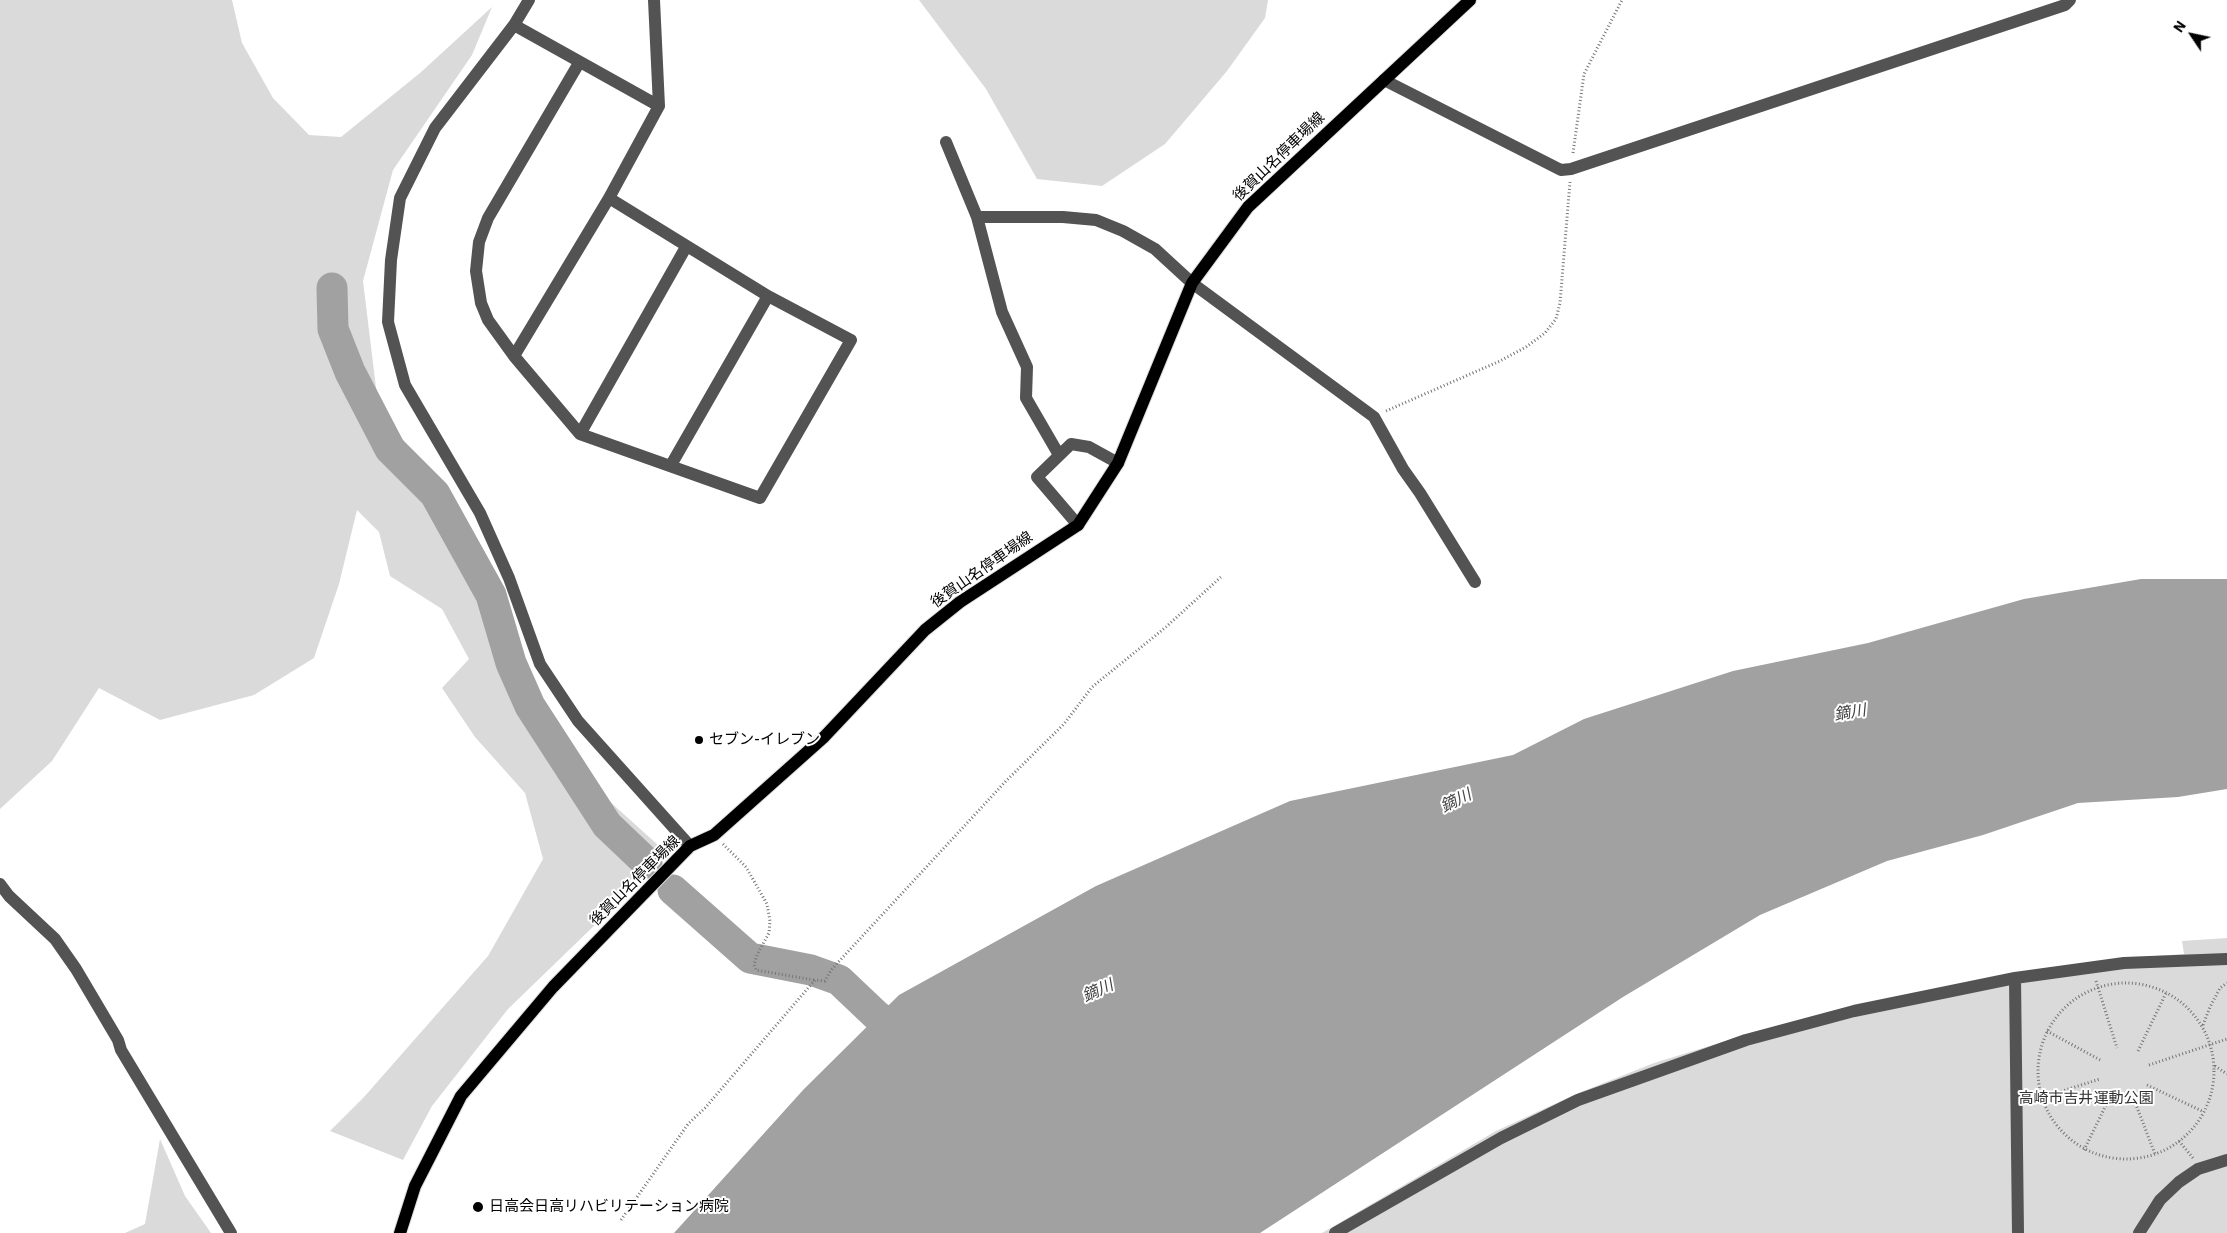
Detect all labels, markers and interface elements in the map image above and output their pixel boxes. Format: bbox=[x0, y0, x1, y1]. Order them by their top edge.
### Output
north arrow bbox=[2167, 10, 2217, 60]
text: N bbox=[2169, 17, 2190, 36]
street label: 後賀山名停車場線 bbox=[1230, 109, 1328, 205]
street label: 後賀山名停車場線 bbox=[928, 528, 1036, 612]
water label: 鏑川 bbox=[1833, 701, 1867, 725]
place label: セブン-イレブン bbox=[709, 731, 820, 749]
marker: セブン-イレブン bbox=[693, 734, 705, 746]
water label: 鏑川 bbox=[1437, 785, 1475, 817]
street label: 後賀山名停車場線 bbox=[586, 832, 684, 930]
water label: 鏑川 bbox=[1079, 976, 1117, 1006]
park label: 高崎市吉井運動公園 bbox=[2019, 1090, 2153, 1108]
place label: 日高会日高リハビリテーション病院 bbox=[489, 1198, 729, 1216]
marker: 日高会日高リハビリテーション病院 bbox=[471, 1200, 485, 1214]

